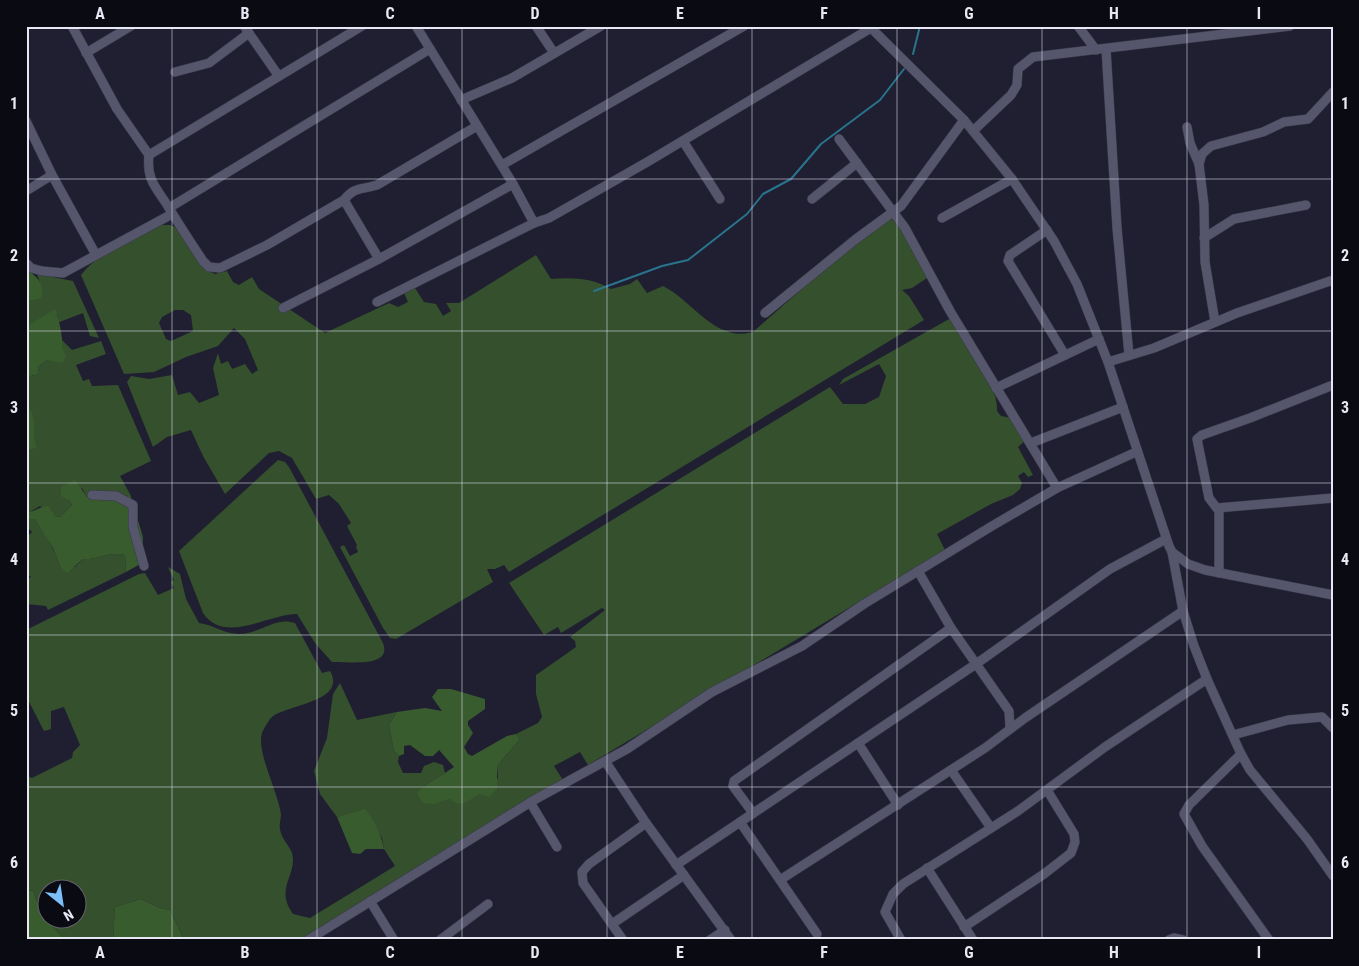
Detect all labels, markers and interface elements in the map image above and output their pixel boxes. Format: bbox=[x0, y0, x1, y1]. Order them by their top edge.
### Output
text: A bbox=[95, 4, 105, 23]
text: B bbox=[241, 4, 250, 23]
text: C bbox=[385, 4, 395, 23]
text: D bbox=[530, 4, 540, 23]
text: E bbox=[676, 4, 684, 23]
text: F bbox=[820, 4, 828, 23]
text: G bbox=[964, 4, 974, 23]
text: H bbox=[1109, 4, 1119, 23]
text: I bbox=[1257, 4, 1261, 23]
text: 1 bbox=[10, 94, 18, 113]
text: 1 bbox=[1341, 94, 1349, 113]
text: 2 bbox=[10, 246, 18, 265]
text: 2 bbox=[1341, 246, 1349, 265]
text: 3 bbox=[10, 398, 18, 417]
text: 3 bbox=[1341, 398, 1349, 417]
text: 4 bbox=[10, 550, 18, 569]
text: 4 bbox=[1341, 550, 1349, 569]
text: 5 bbox=[10, 701, 18, 720]
text: 5 bbox=[1341, 701, 1349, 720]
text: 6 bbox=[10, 853, 18, 872]
text: 6 bbox=[1341, 853, 1349, 872]
north arrow bbox=[38, 878, 88, 928]
text: N bbox=[61, 906, 76, 924]
text: A bbox=[95, 943, 105, 962]
text: B bbox=[241, 943, 250, 962]
text: C bbox=[385, 943, 395, 962]
text: D bbox=[530, 943, 540, 962]
text: E bbox=[676, 943, 684, 962]
text: F bbox=[820, 943, 828, 962]
text: G bbox=[964, 943, 974, 962]
text: H bbox=[1109, 943, 1119, 962]
text: I bbox=[1257, 943, 1261, 962]

